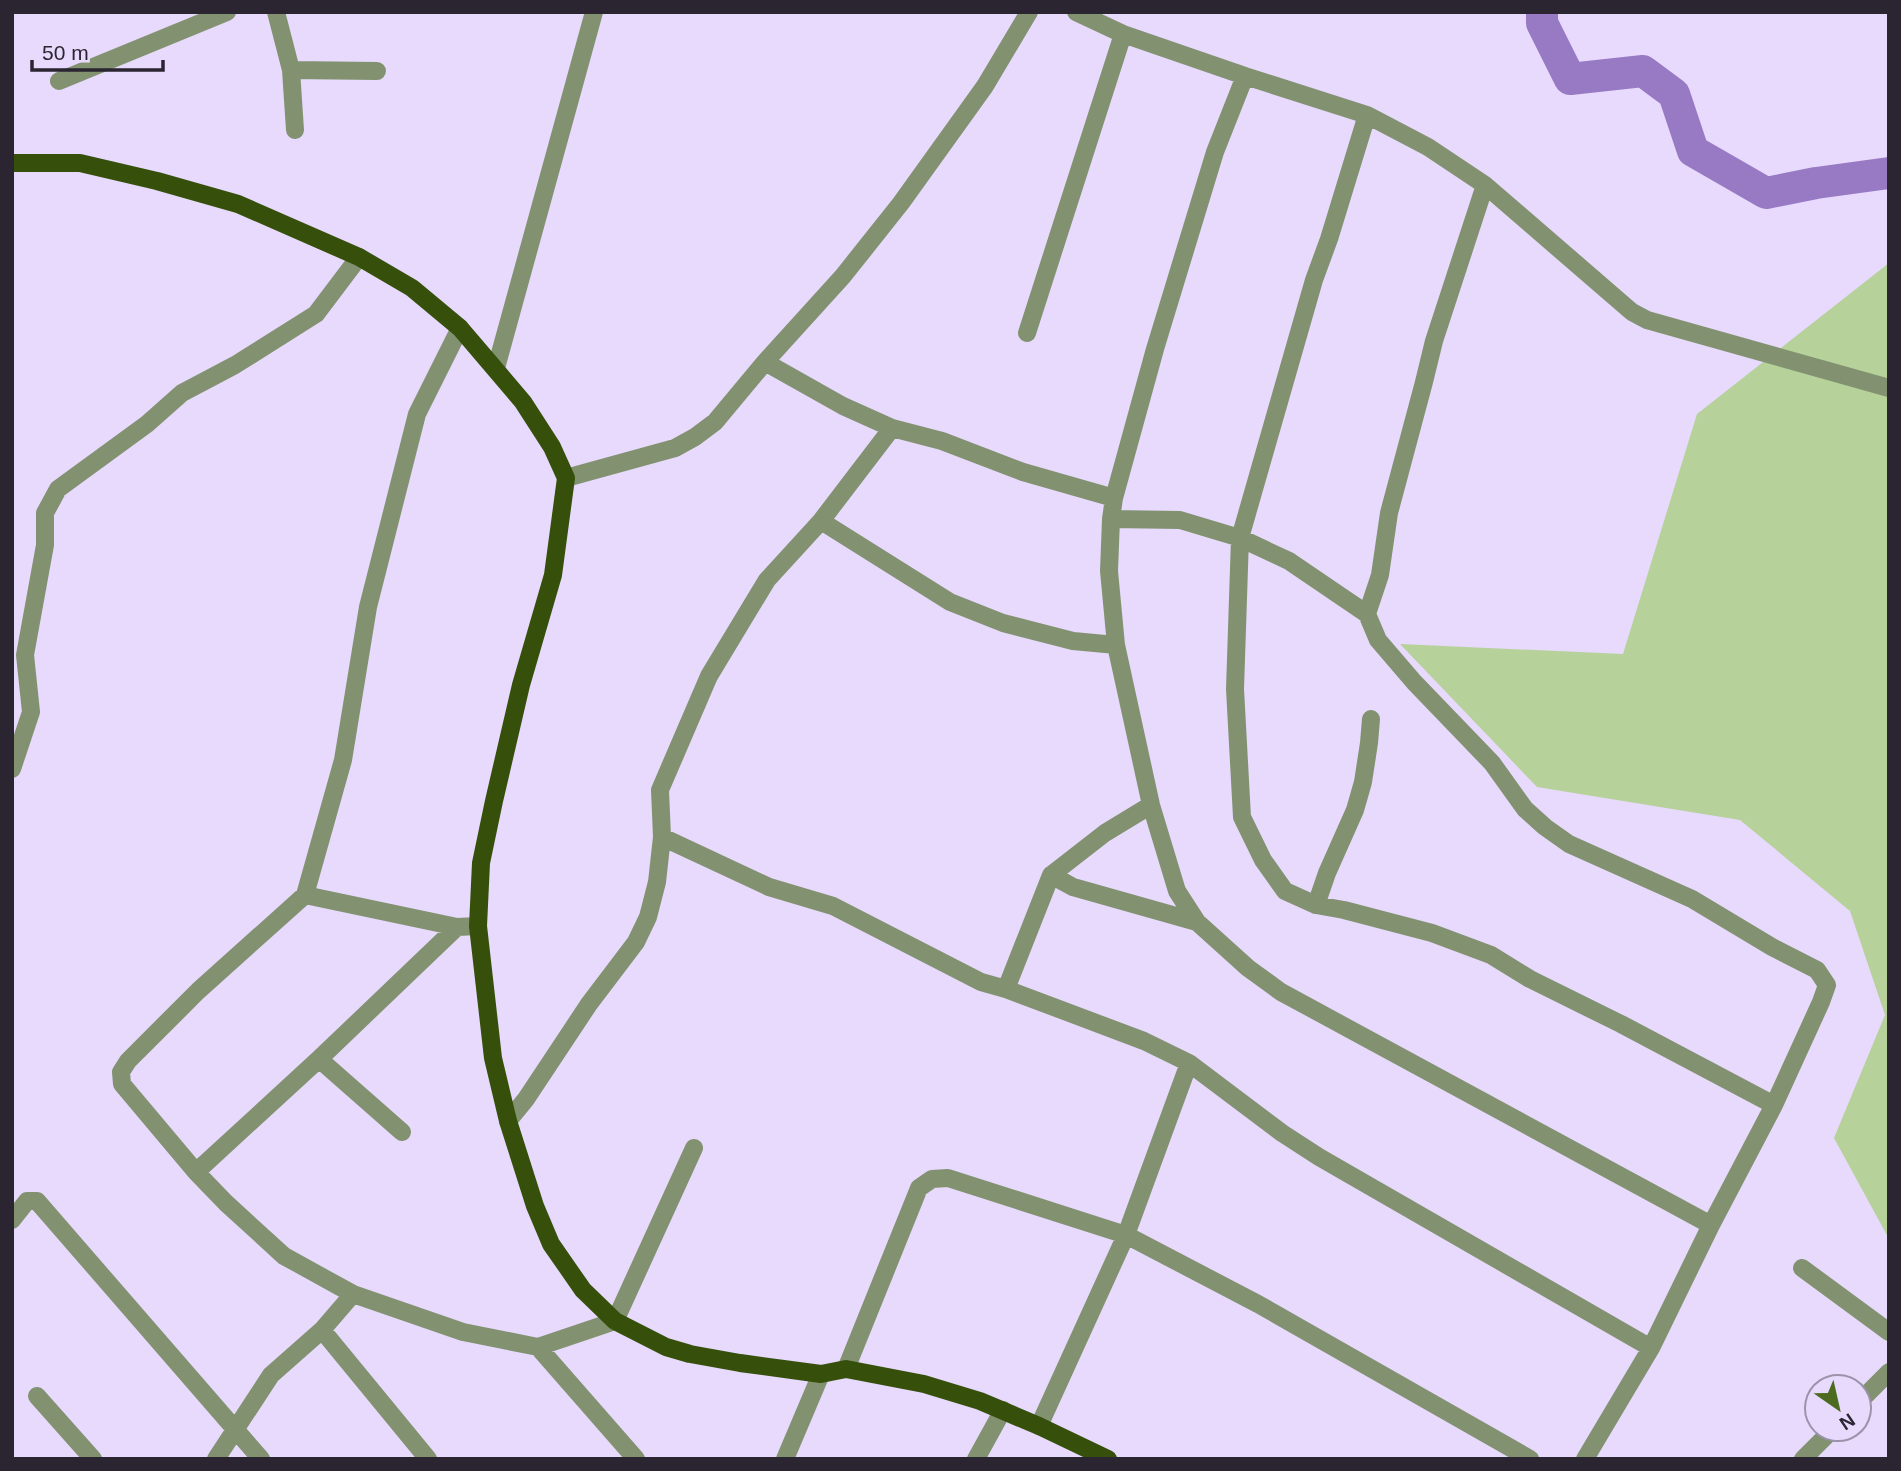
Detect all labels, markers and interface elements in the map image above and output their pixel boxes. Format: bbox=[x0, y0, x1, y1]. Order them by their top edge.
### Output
scale bar bbox=[32, 28, 163, 72]
text: 50 m bbox=[42, 41, 89, 64]
north arrow bbox=[1803, 1373, 1873, 1443]
text: N bbox=[1836, 1409, 1859, 1434]

